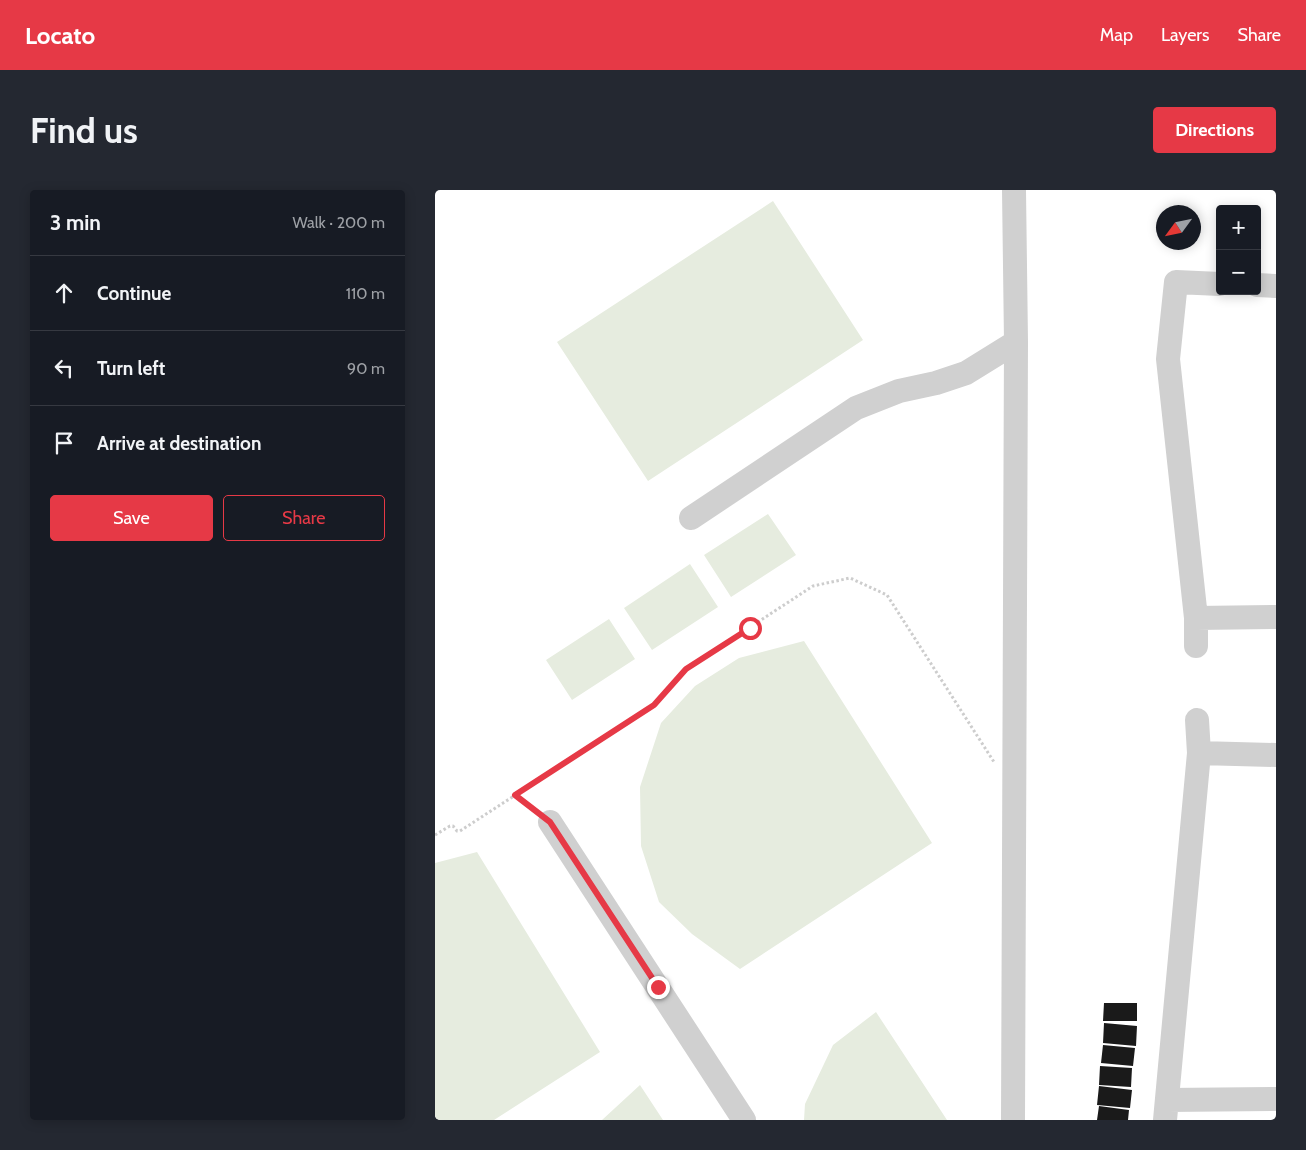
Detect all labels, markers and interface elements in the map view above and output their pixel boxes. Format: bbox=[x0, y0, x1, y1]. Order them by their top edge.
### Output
text: Locato bbox=[25, 21, 95, 50]
text: Map bbox=[1100, 24, 1133, 46]
text: Layers bbox=[1161, 24, 1210, 46]
text: Share bbox=[1238, 24, 1281, 46]
button: Directions bbox=[1153, 107, 1276, 153]
text: Find us bbox=[30, 109, 138, 152]
north arrow bbox=[1156, 205, 1201, 250]
map controls bbox=[1216, 205, 1261, 295]
button: + bbox=[1216, 205, 1261, 250]
text: 3 min bbox=[50, 210, 101, 235]
text: Walk · 200 m bbox=[293, 213, 385, 232]
button: − bbox=[1216, 250, 1261, 295]
icon: ahead bbox=[50, 279, 78, 307]
text: Continue bbox=[97, 282, 171, 305]
text: 110 m bbox=[346, 284, 385, 303]
icon: left bbox=[50, 354, 78, 382]
text: Turn left bbox=[97, 357, 165, 380]
text: 90 m bbox=[347, 359, 385, 378]
icon: arrive bbox=[50, 429, 78, 457]
text: Arrive at destination bbox=[97, 432, 261, 455]
button: Save bbox=[50, 495, 213, 541]
button: Share bbox=[223, 495, 385, 541]
route start bbox=[739, 617, 762, 640]
route end bbox=[647, 976, 670, 999]

